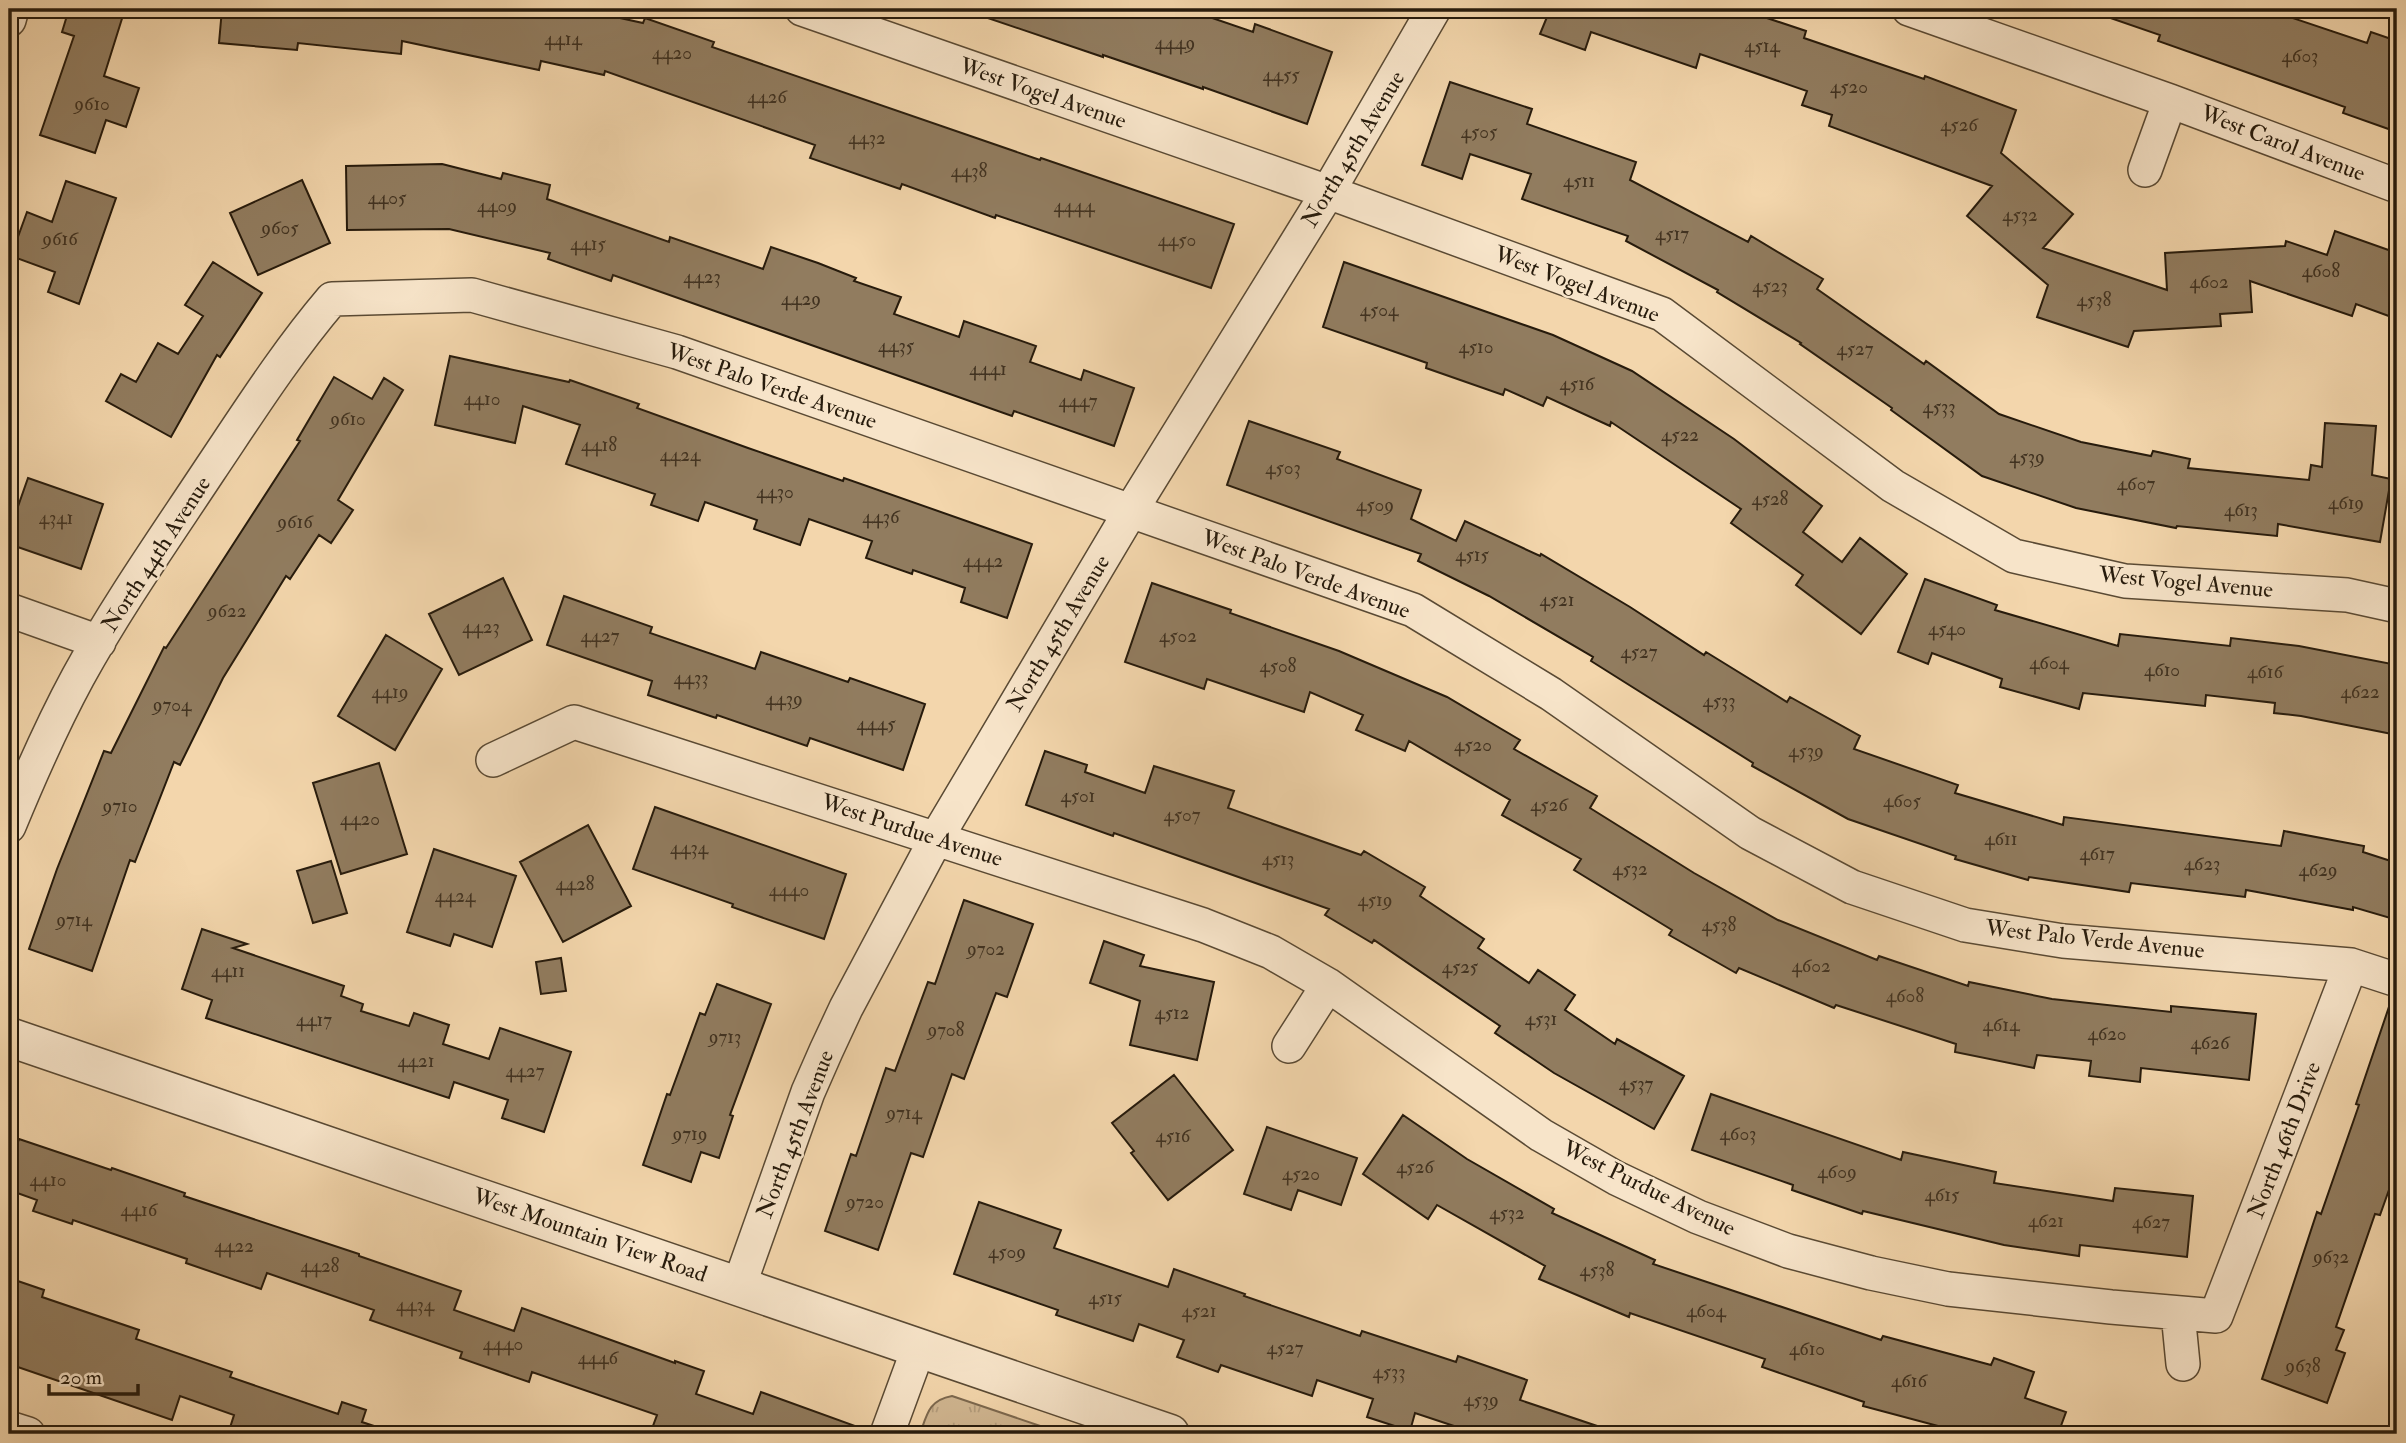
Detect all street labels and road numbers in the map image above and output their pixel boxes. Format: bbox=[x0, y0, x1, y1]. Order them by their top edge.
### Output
street label: West Vogel Avenue bbox=[955, 51, 1131, 135]
street label: North 45th Avenue bbox=[1295, 65, 1411, 233]
street label: West Carol Avenue bbox=[2196, 98, 2370, 188]
street label: West Vogel Avenue bbox=[1489, 239, 1664, 329]
street label: West Palo Verde Avenue bbox=[662, 336, 881, 436]
street label: North 44th Avenue bbox=[95, 470, 217, 637]
street label: West Palo Verde Avenue bbox=[1197, 522, 1415, 625]
street label: North 45th Avenue bbox=[1000, 549, 1116, 717]
street label: West Vogel Avenue bbox=[2097, 560, 2275, 604]
street label: West Purdue Avenue bbox=[817, 787, 1007, 873]
street label: West Palo Verde Avenue bbox=[1983, 913, 2206, 965]
street label: North 45th Avenue bbox=[750, 1046, 840, 1222]
street label: North 46th Drive bbox=[2241, 1057, 2327, 1222]
street label: West Purdue Avenue bbox=[1557, 1133, 1741, 1243]
street label: West Mountain View Road bbox=[468, 1181, 711, 1289]

